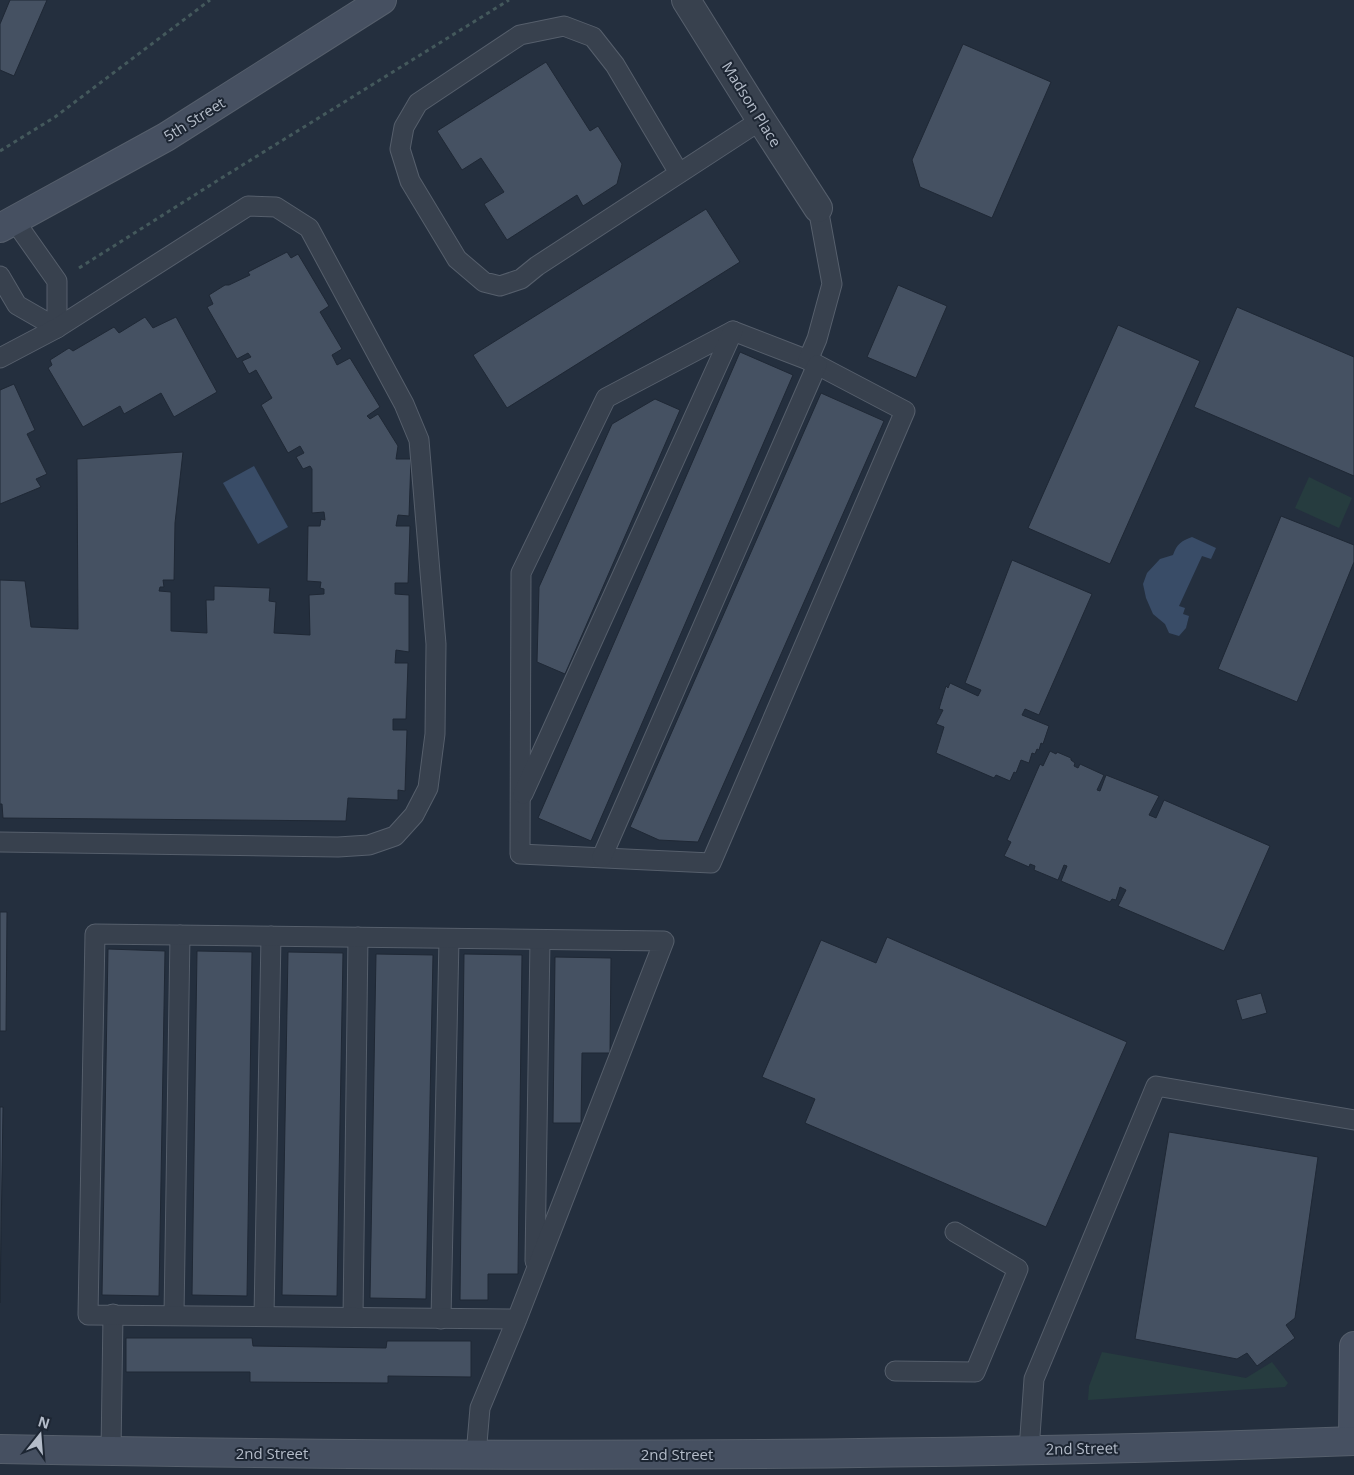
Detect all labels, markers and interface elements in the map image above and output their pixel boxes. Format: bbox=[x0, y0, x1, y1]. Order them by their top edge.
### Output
street label: Madson Place bbox=[718, 58, 786, 150]
street label: 5th Street bbox=[159, 92, 229, 146]
north arrow bbox=[15, 1410, 65, 1460]
text: N bbox=[36, 1411, 52, 1433]
street label: 2nd Street bbox=[1045, 1437, 1119, 1459]
street label: 2nd Street bbox=[236, 1443, 308, 1463]
street label: 2nd Street bbox=[641, 1444, 713, 1464]

